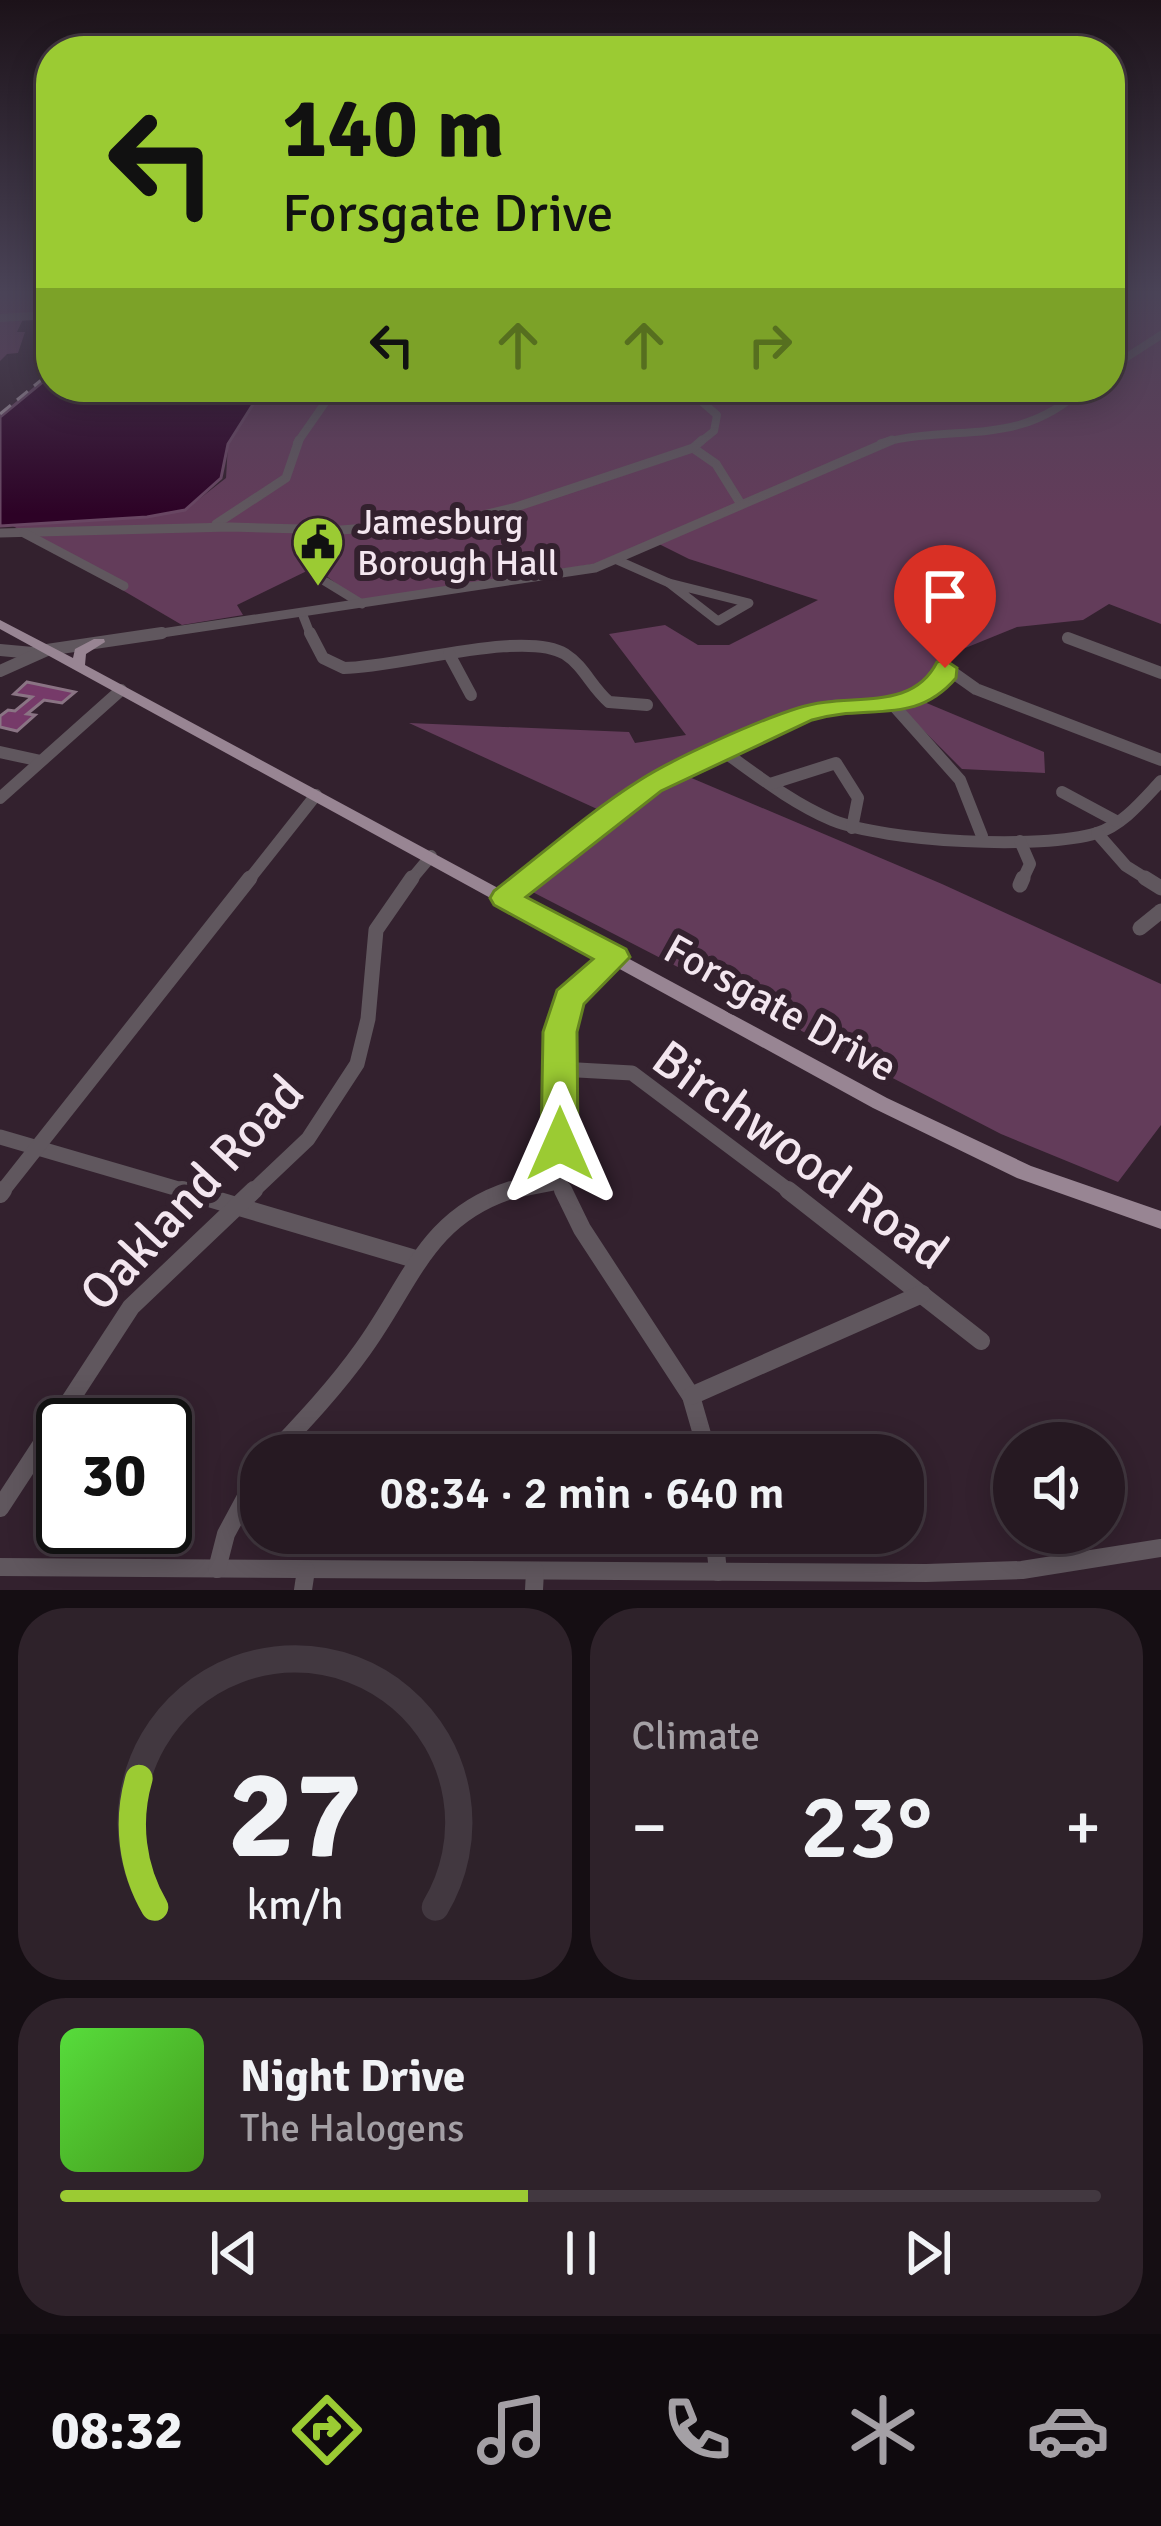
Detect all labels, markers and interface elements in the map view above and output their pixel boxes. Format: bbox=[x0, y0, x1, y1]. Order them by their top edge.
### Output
text: 140 m bbox=[282, 77, 504, 181]
icon: left bbox=[84, 84, 240, 240]
text: Forsgate Drive bbox=[282, 180, 614, 247]
icon: left bbox=[359, 312, 425, 378]
icon: ahead bbox=[485, 312, 551, 378]
icon: ahead bbox=[611, 312, 677, 378]
icon: right bbox=[737, 312, 803, 378]
place label: Jamesburg Borough Hall bbox=[357, 500, 558, 586]
public building icon: Jamesburg Borough Hall bbox=[290, 514, 346, 588]
pin bbox=[894, 545, 996, 668]
icon: arrive bbox=[912, 563, 978, 629]
street label: Forsgate Drive bbox=[655, 923, 905, 1093]
street label: Birchwood Road bbox=[640, 1027, 960, 1284]
street label: Oakland Road bbox=[67, 1062, 317, 1324]
position arrow bbox=[497, 1081, 623, 1207]
speed limit sign: 30 bbox=[36, 1398, 192, 1554]
map controls bbox=[993, 1422, 1125, 1554]
button: sound bbox=[993, 1422, 1125, 1554]
text: 08:34 · 2 min · 640 m bbox=[380, 1466, 784, 1521]
text: Climate bbox=[632, 1712, 760, 1760]
text: 27 bbox=[227, 1739, 362, 1892]
text: 23° bbox=[800, 1772, 932, 1883]
text: − bbox=[632, 1787, 667, 1868]
text: + bbox=[1065, 1787, 1101, 1868]
text: km/h bbox=[246, 1879, 343, 1932]
text: Night Drive bbox=[240, 2049, 465, 2104]
text: The Halogens bbox=[240, 2104, 464, 2152]
icon: previous bbox=[201, 2220, 267, 2286]
icon: pause bbox=[548, 2220, 614, 2286]
icon: next bbox=[895, 2220, 961, 2286]
icon: directions bbox=[285, 2388, 369, 2472]
icon: music bbox=[470, 2388, 554, 2472]
icon: phone bbox=[655, 2388, 739, 2472]
icon: climate bbox=[841, 2388, 925, 2472]
icon: car bbox=[1026, 2388, 1110, 2472]
text: 08:32 bbox=[51, 2397, 183, 2464]

